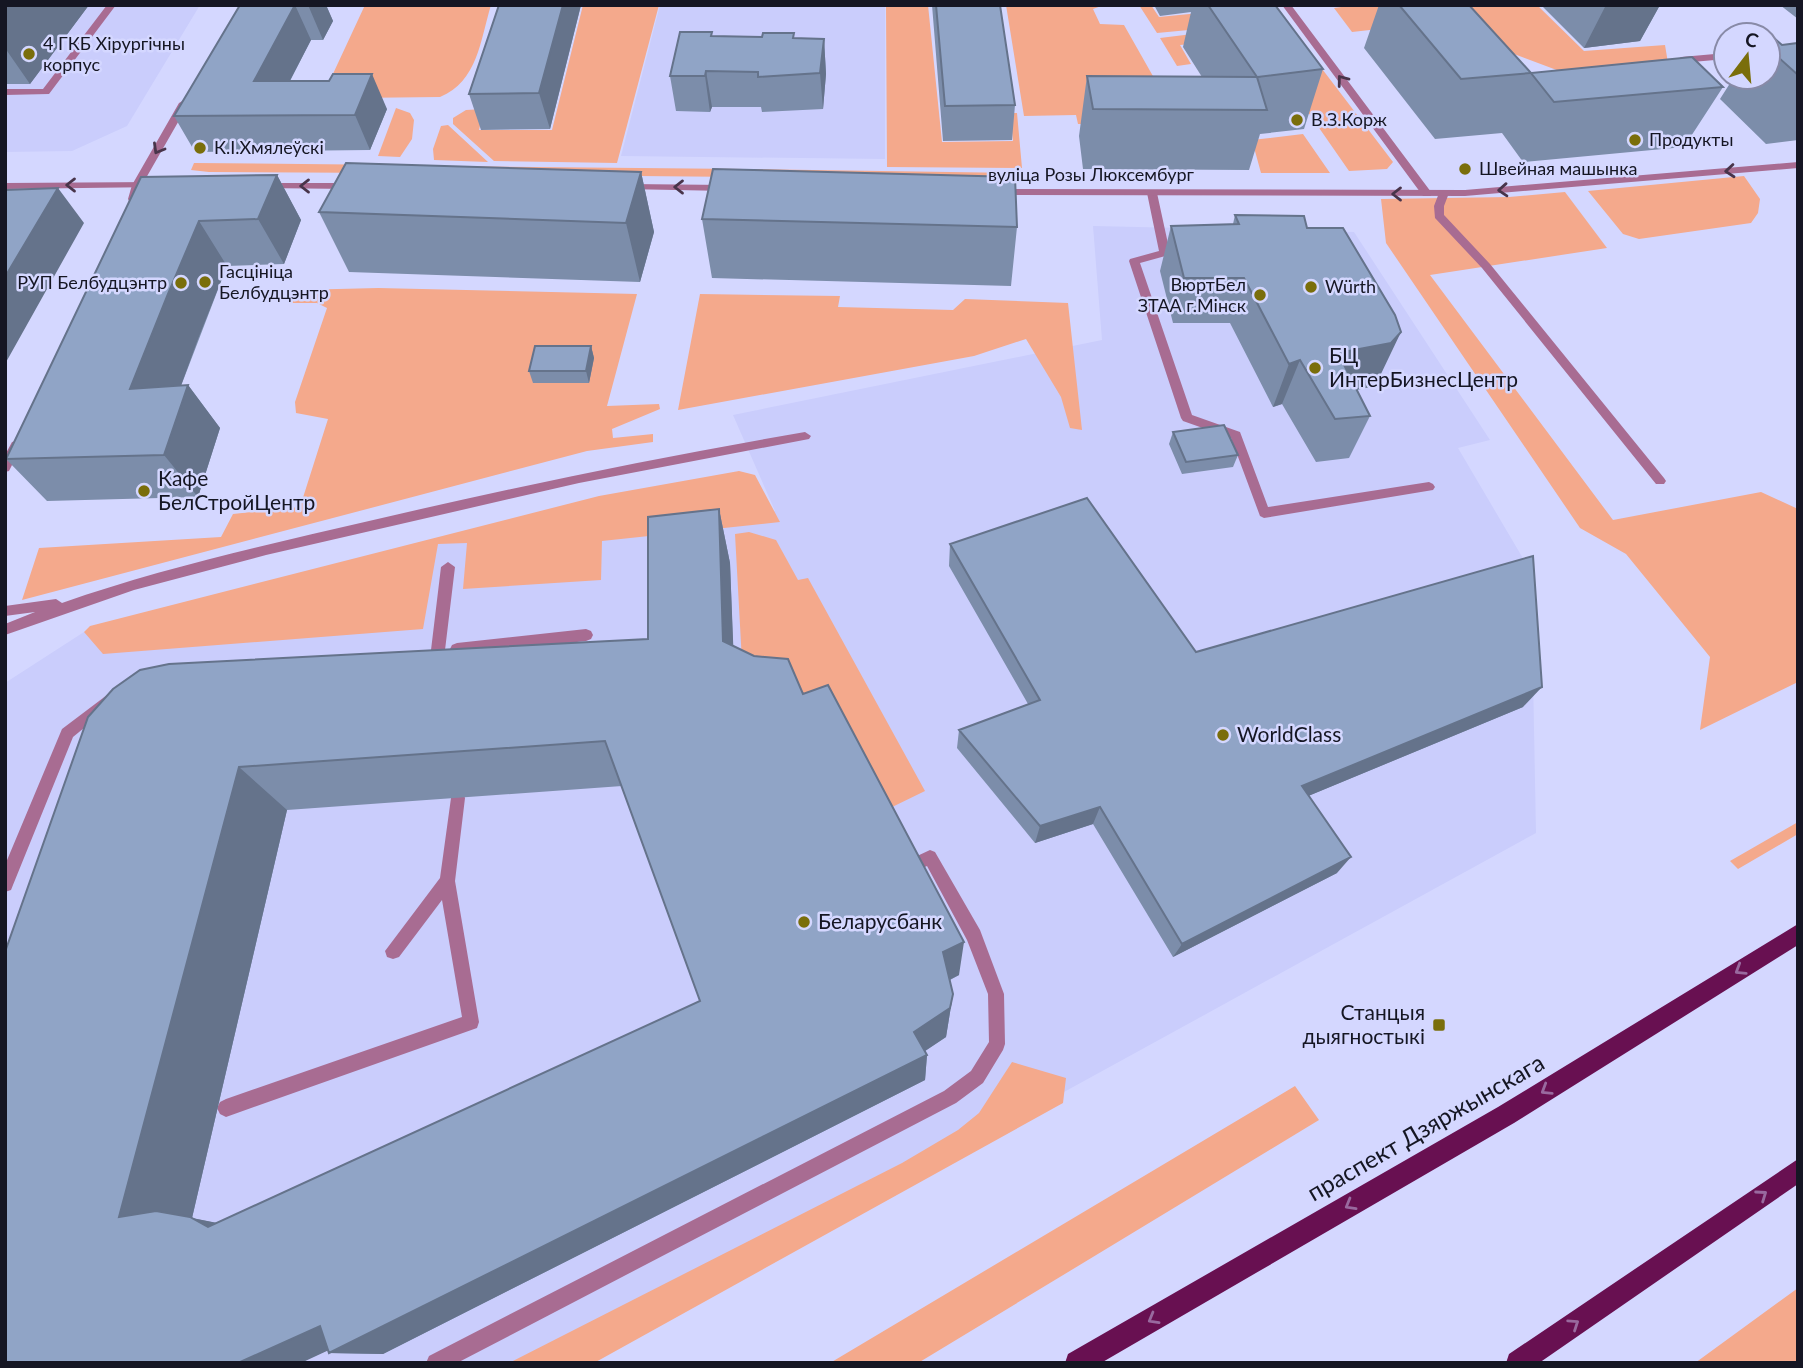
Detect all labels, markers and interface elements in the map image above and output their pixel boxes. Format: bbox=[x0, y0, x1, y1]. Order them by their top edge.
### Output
north arrow bbox=[1712, 21, 1782, 91]
text: С bbox=[1743, 26, 1761, 52]
place label: 4 ГКБ Хірургічны корпус bbox=[43, 32, 185, 75]
marker: 4 ГКБ Хірургічны корпус bbox=[21, 46, 37, 62]
one-way arrow bbox=[1338, 76, 1351, 88]
place label: В.З.Корж bbox=[1311, 108, 1387, 130]
marker: В.З.Корж bbox=[1289, 112, 1305, 128]
place label: Продукты bbox=[1649, 128, 1733, 150]
marker: Продукты bbox=[1627, 132, 1643, 148]
place label: К.І.Хмялеўскі bbox=[214, 136, 324, 158]
marker: К.І.Хмялеўскі bbox=[192, 140, 208, 156]
one-way arrow bbox=[153, 142, 166, 154]
place label: Швейная машынка bbox=[1479, 157, 1637, 179]
marker: Швейная машынка bbox=[1457, 161, 1473, 177]
street label: вуліца Розы Люксембург bbox=[988, 163, 1195, 185]
one-way arrow bbox=[1724, 163, 1735, 178]
one-way arrow bbox=[65, 177, 76, 193]
one-way arrow bbox=[299, 178, 309, 194]
one-way arrow bbox=[673, 179, 684, 195]
one-way arrow bbox=[1497, 182, 1508, 197]
one-way arrow bbox=[1391, 186, 1401, 202]
place label: Гасцініца Белбудцэнтр bbox=[219, 260, 329, 303]
place label: РУП Белбудцэнтр bbox=[17, 271, 167, 293]
place label: ВюртБел ЗТАА г.Мінск bbox=[1138, 273, 1247, 316]
marker: Гасцініца Белбудцэнтр bbox=[197, 274, 213, 290]
marker: РУП Белбудцэнтр bbox=[173, 275, 189, 291]
place label: Würth bbox=[1325, 275, 1376, 297]
marker: Würth bbox=[1303, 279, 1319, 295]
marker: ВюртБел ЗТАА г.Мінск bbox=[1252, 287, 1268, 303]
place label: БЦ ИнтерБизнесЦентр bbox=[1329, 342, 1518, 391]
marker: БЦ ИнтерБизнесЦентр bbox=[1307, 360, 1323, 376]
place label: Кафе БелСтройЦентр bbox=[158, 465, 315, 514]
marker: Кафе БелСтройЦентр bbox=[136, 483, 152, 499]
place label: WorldClass bbox=[1237, 721, 1341, 746]
marker: WorldClass bbox=[1215, 727, 1231, 743]
place label: Беларусбанк bbox=[818, 908, 942, 933]
marker: Беларусбанк bbox=[796, 914, 812, 930]
one-way arrow bbox=[1734, 962, 1747, 975]
place label: Станцыя дыягностыкі bbox=[1302, 999, 1425, 1048]
marker: Станцыя дыягностыкі bbox=[1431, 1017, 1447, 1033]
street label: праспект Дзяржынскага bbox=[1302, 1047, 1549, 1206]
one-way arrow bbox=[1541, 1081, 1554, 1094]
one-way arrow bbox=[1754, 1191, 1767, 1203]
one-way arrow bbox=[1345, 1197, 1358, 1210]
one-way arrow bbox=[1148, 1311, 1161, 1324]
one-way arrow bbox=[1566, 1320, 1579, 1332]

